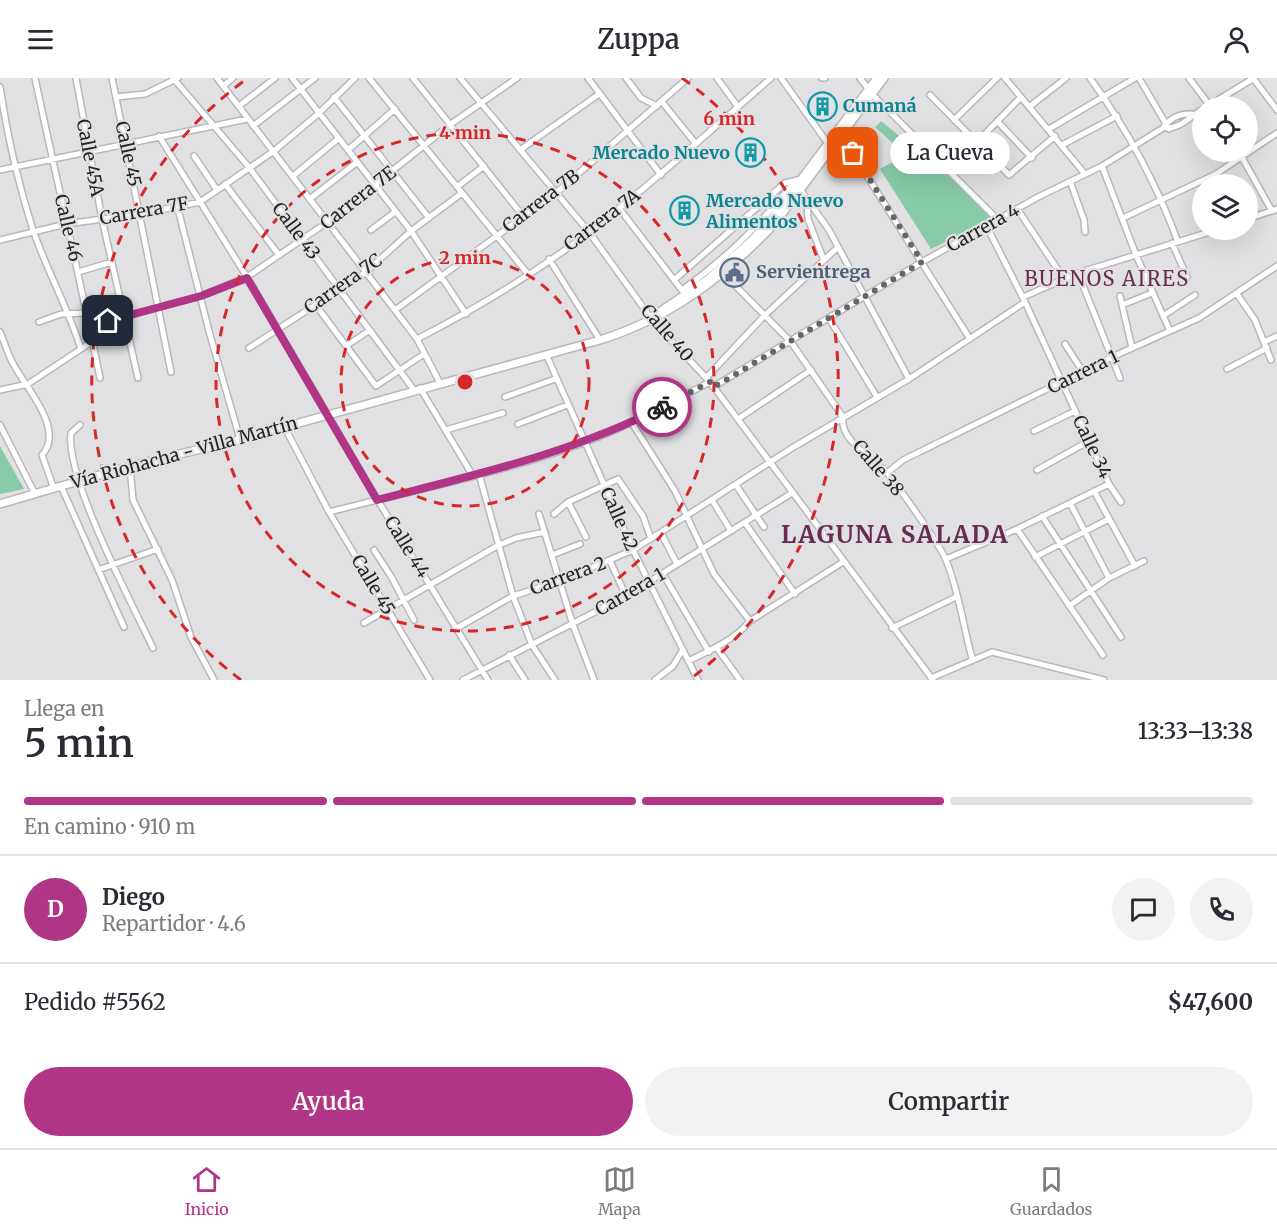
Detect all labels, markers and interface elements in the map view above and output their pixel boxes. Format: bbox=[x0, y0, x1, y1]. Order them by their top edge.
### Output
text: Zuppa bbox=[597, 22, 680, 56]
icon: menu bbox=[24, 23, 57, 56]
icon: person bbox=[1220, 23, 1253, 56]
building icon: Cumaná bbox=[806, 90, 838, 122]
place label: Cumaná bbox=[843, 94, 916, 117]
map controls bbox=[1192, 96, 1258, 240]
button: locate bbox=[1192, 96, 1258, 162]
text: 6 min bbox=[703, 107, 755, 130]
street label: Calle 45A bbox=[72, 117, 109, 199]
street label: Calle 45 bbox=[110, 119, 147, 189]
text: 4 min bbox=[439, 121, 491, 144]
pin bbox=[827, 127, 878, 178]
callout: La Cueva bbox=[889, 132, 1009, 174]
icon: bag bbox=[836, 136, 869, 169]
building icon: Mercado Nuevo bbox=[735, 137, 767, 169]
text: La Cueva bbox=[906, 140, 994, 165]
place label: Mercado Nuevo bbox=[592, 141, 730, 164]
street label: Carrera 7E bbox=[315, 160, 401, 234]
street label: Carrera 7B bbox=[498, 164, 584, 237]
button: layers bbox=[1192, 174, 1258, 240]
street label: Carrera 7A bbox=[559, 183, 645, 256]
place label: Mercado Nuevo Alimentos bbox=[705, 189, 844, 233]
street label: Carrera 7F bbox=[98, 191, 190, 230]
street label: Calle 46 bbox=[50, 192, 87, 264]
building icon: Mercado Nuevo Alimentos bbox=[669, 195, 701, 227]
street label: Calle 43 bbox=[267, 197, 326, 264]
street label: Carrera 4 bbox=[942, 198, 1023, 257]
text: 2 min bbox=[439, 246, 491, 269]
street label: Carrera 7C bbox=[299, 248, 387, 319]
public building icon: Servientrega bbox=[719, 256, 751, 288]
place label: Servientrega bbox=[756, 260, 870, 283]
district label: BUENOS AIRES bbox=[1024, 266, 1190, 291]
pin bbox=[82, 295, 133, 346]
street label: Calle 40 bbox=[636, 299, 699, 366]
icon: home bbox=[91, 304, 124, 337]
street label: Carrera 1 bbox=[1043, 344, 1122, 399]
centre of rings bbox=[455, 372, 475, 392]
courier bbox=[632, 377, 692, 437]
icon: bike bbox=[646, 391, 679, 424]
street label: Vía Riohacha - Villa Martín bbox=[67, 411, 300, 494]
street label: Calle 34 bbox=[1068, 411, 1117, 482]
street label: Calle 38 bbox=[848, 435, 909, 501]
street label: Calle 42 bbox=[595, 483, 644, 554]
street label: Calle 44 bbox=[379, 512, 435, 582]
district label: LAGUNA SALADA bbox=[781, 519, 1009, 550]
street label: Calle 45 bbox=[346, 550, 400, 619]
street label: Carrera 2 bbox=[527, 551, 609, 600]
street label: Carrera 1 bbox=[591, 562, 669, 621]
text: Llega en bbox=[24, 696, 104, 721]
text: 13:33–13:38 bbox=[1138, 717, 1253, 745]
text: 5 min bbox=[24, 719, 134, 768]
text: En camino · 910 m bbox=[24, 814, 195, 839]
button: chat bbox=[1112, 878, 1175, 941]
button: phone bbox=[1190, 878, 1253, 941]
text: Diego bbox=[102, 883, 165, 911]
text: D bbox=[47, 895, 64, 923]
text: Repartidor · 4.6 bbox=[102, 911, 246, 936]
text: Pedido #5562 bbox=[24, 988, 166, 1016]
text: $47,600 bbox=[1168, 988, 1253, 1016]
button: Ayuda bbox=[24, 1067, 633, 1136]
button: Compartir bbox=[645, 1067, 1253, 1136]
tab: Inicio bbox=[185, 1163, 229, 1219]
tab: Mapa bbox=[598, 1163, 641, 1219]
tab: Guardados bbox=[1010, 1163, 1092, 1219]

